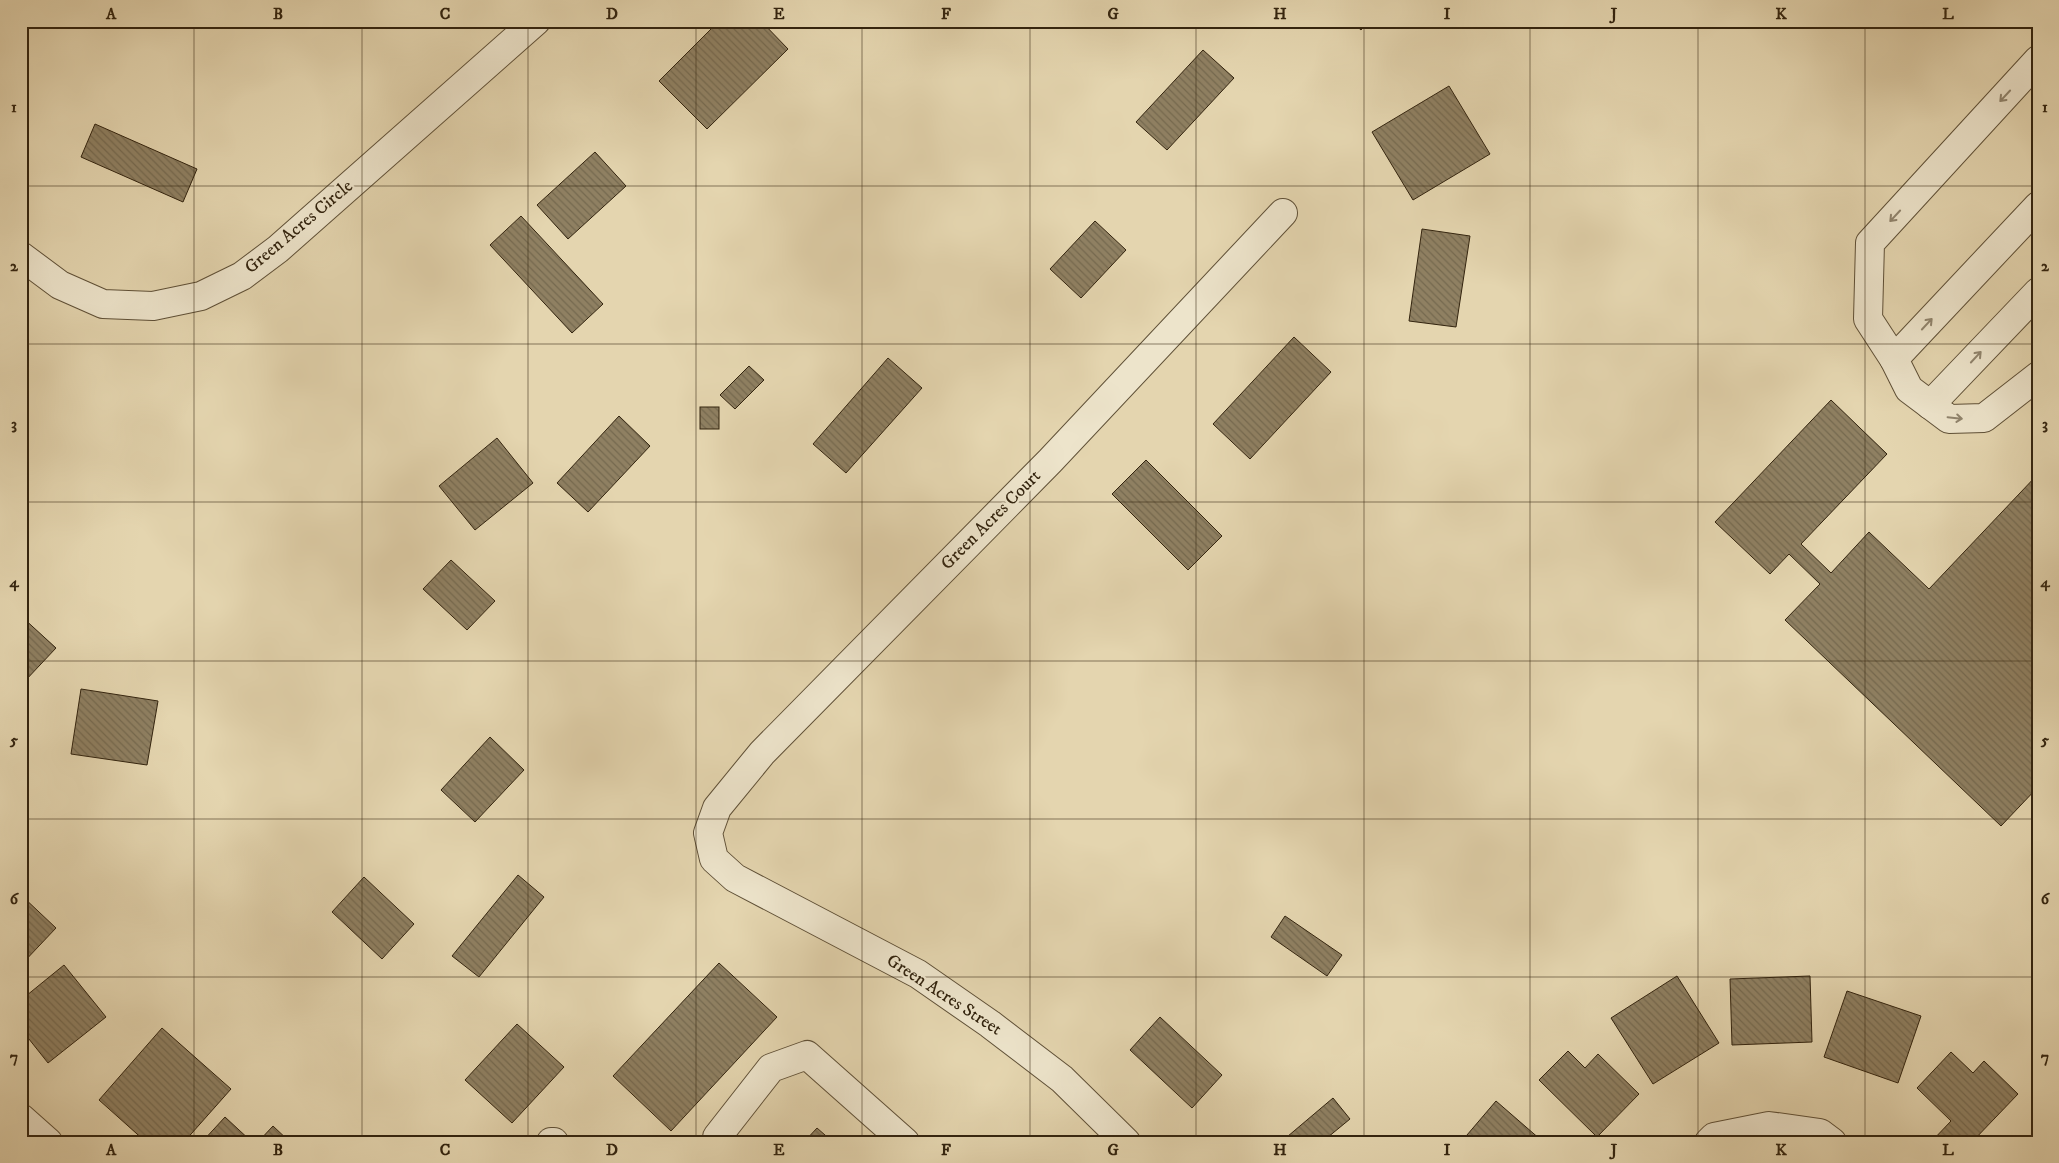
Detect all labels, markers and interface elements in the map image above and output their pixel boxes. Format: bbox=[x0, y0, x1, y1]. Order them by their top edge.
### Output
text: A bbox=[105, 4, 117, 24]
text: B bbox=[273, 4, 283, 24]
text: C bbox=[440, 4, 450, 24]
text: D bbox=[606, 4, 618, 24]
text: E bbox=[773, 4, 785, 24]
text: F bbox=[941, 4, 951, 24]
text: G bbox=[1107, 4, 1119, 24]
text: H bbox=[1273, 4, 1287, 24]
text: I bbox=[1444, 4, 1451, 24]
text: J bbox=[1609, 4, 1618, 24]
text: K bbox=[1775, 4, 1787, 24]
text: L bbox=[1942, 4, 1954, 24]
one-way arrow bbox=[1999, 90, 2011, 102]
text: 1 bbox=[11, 97, 17, 117]
text: 1 bbox=[2042, 97, 2048, 117]
street label: Green Acres Circle bbox=[240, 175, 358, 279]
one-way arrow bbox=[1889, 209, 1900, 222]
text: 2 bbox=[10, 256, 19, 276]
text: 2 bbox=[2041, 256, 2050, 276]
one-way arrow bbox=[1922, 317, 1933, 330]
one-way arrow bbox=[1970, 351, 1982, 363]
one-way arrow bbox=[1946, 413, 1962, 423]
text: 3 bbox=[11, 414, 17, 434]
text: 3 bbox=[2042, 414, 2048, 434]
street label: Green Acres Court bbox=[936, 465, 1046, 575]
text: 4 bbox=[8, 572, 19, 592]
text: 4 bbox=[2039, 572, 2050, 592]
text: 5 bbox=[9, 730, 18, 750]
text: 5 bbox=[2040, 730, 2049, 750]
text: 6 bbox=[10, 889, 20, 909]
text: 6 bbox=[2041, 889, 2051, 909]
street label: Green Acres Street bbox=[882, 949, 1006, 1041]
text: 7 bbox=[10, 1047, 18, 1067]
text: 7 bbox=[2041, 1047, 2049, 1067]
text: A bbox=[105, 1140, 117, 1160]
text: B bbox=[273, 1140, 283, 1160]
text: C bbox=[440, 1140, 450, 1160]
text: D bbox=[606, 1140, 618, 1160]
text: E bbox=[773, 1140, 785, 1160]
text: F bbox=[941, 1140, 951, 1160]
text: G bbox=[1107, 1140, 1119, 1160]
text: H bbox=[1273, 1140, 1287, 1160]
text: I bbox=[1444, 1140, 1451, 1160]
text: J bbox=[1609, 1140, 1618, 1160]
text: K bbox=[1775, 1140, 1787, 1160]
text: L bbox=[1942, 1140, 1954, 1160]

